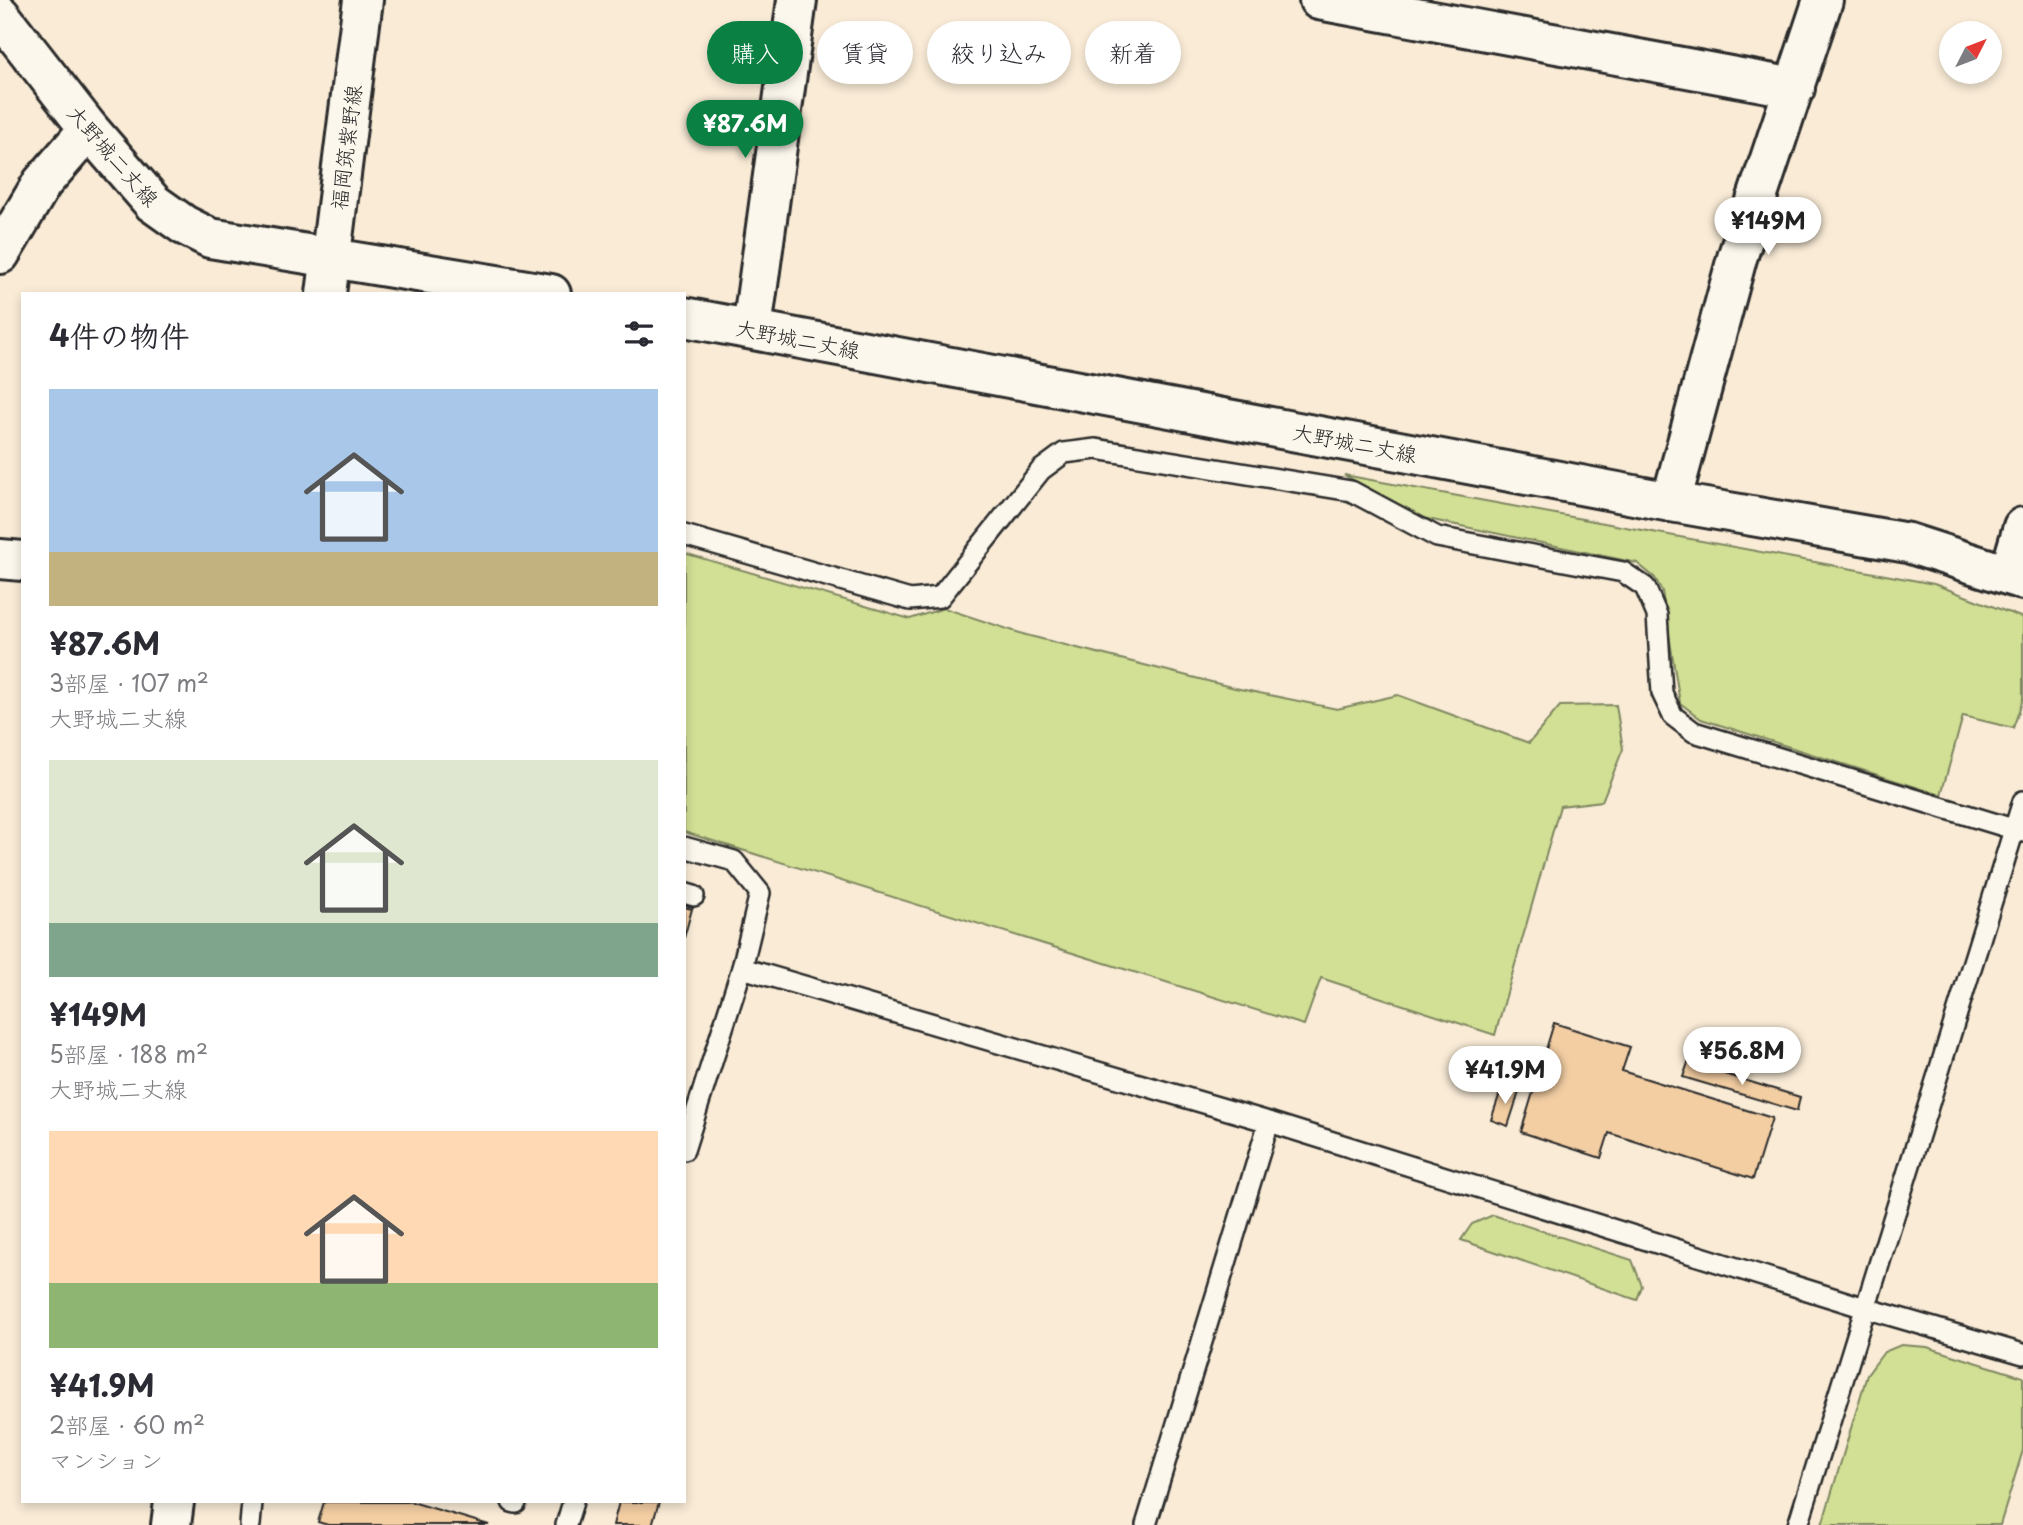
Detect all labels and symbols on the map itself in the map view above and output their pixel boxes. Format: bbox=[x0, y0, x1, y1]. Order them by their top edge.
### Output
north arrow bbox=[1939, 21, 2002, 84]
street label: 福岡筑紫野線 bbox=[321, 83, 369, 211]
street label: 大野城二丈線 bbox=[61, 97, 167, 213]
pin: ¥87.6M bbox=[688, 100, 802, 160]
pin: ¥149M bbox=[1719, 198, 1817, 257]
street label: 大野城二丈線 bbox=[733, 310, 863, 366]
street label: 大野城二丈線 bbox=[1290, 414, 1420, 470]
pin: ¥56.8M bbox=[1685, 1028, 1799, 1087]
pin: ¥41.9M bbox=[1448, 1046, 1562, 1106]

